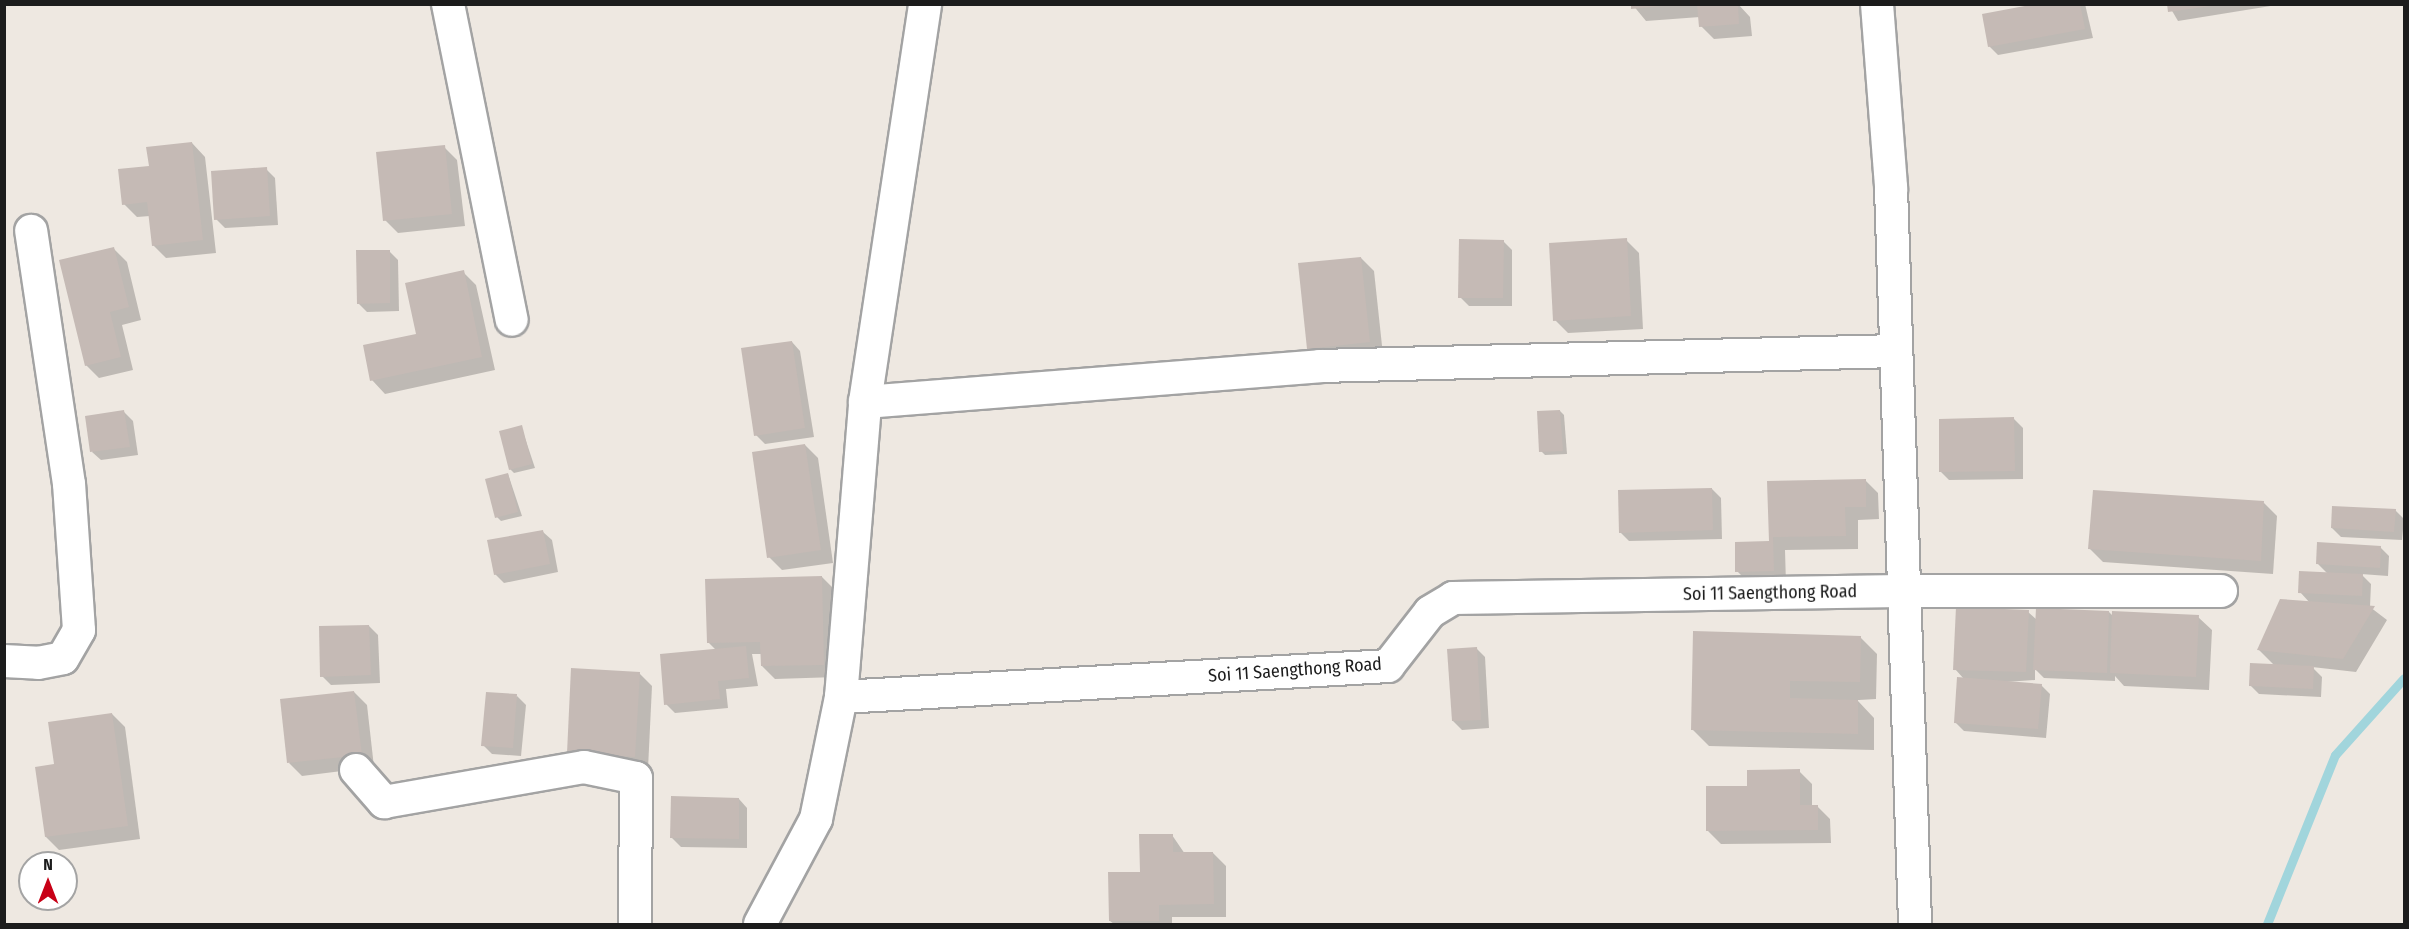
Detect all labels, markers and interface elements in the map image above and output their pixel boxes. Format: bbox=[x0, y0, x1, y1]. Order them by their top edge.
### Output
street label: Soi 11 Saengthong Road bbox=[1683, 581, 1857, 605]
street label: Soi 11 Saengthong Road bbox=[1207, 653, 1383, 687]
north arrow bbox=[18, 851, 78, 911]
text: N bbox=[43, 855, 53, 874]

